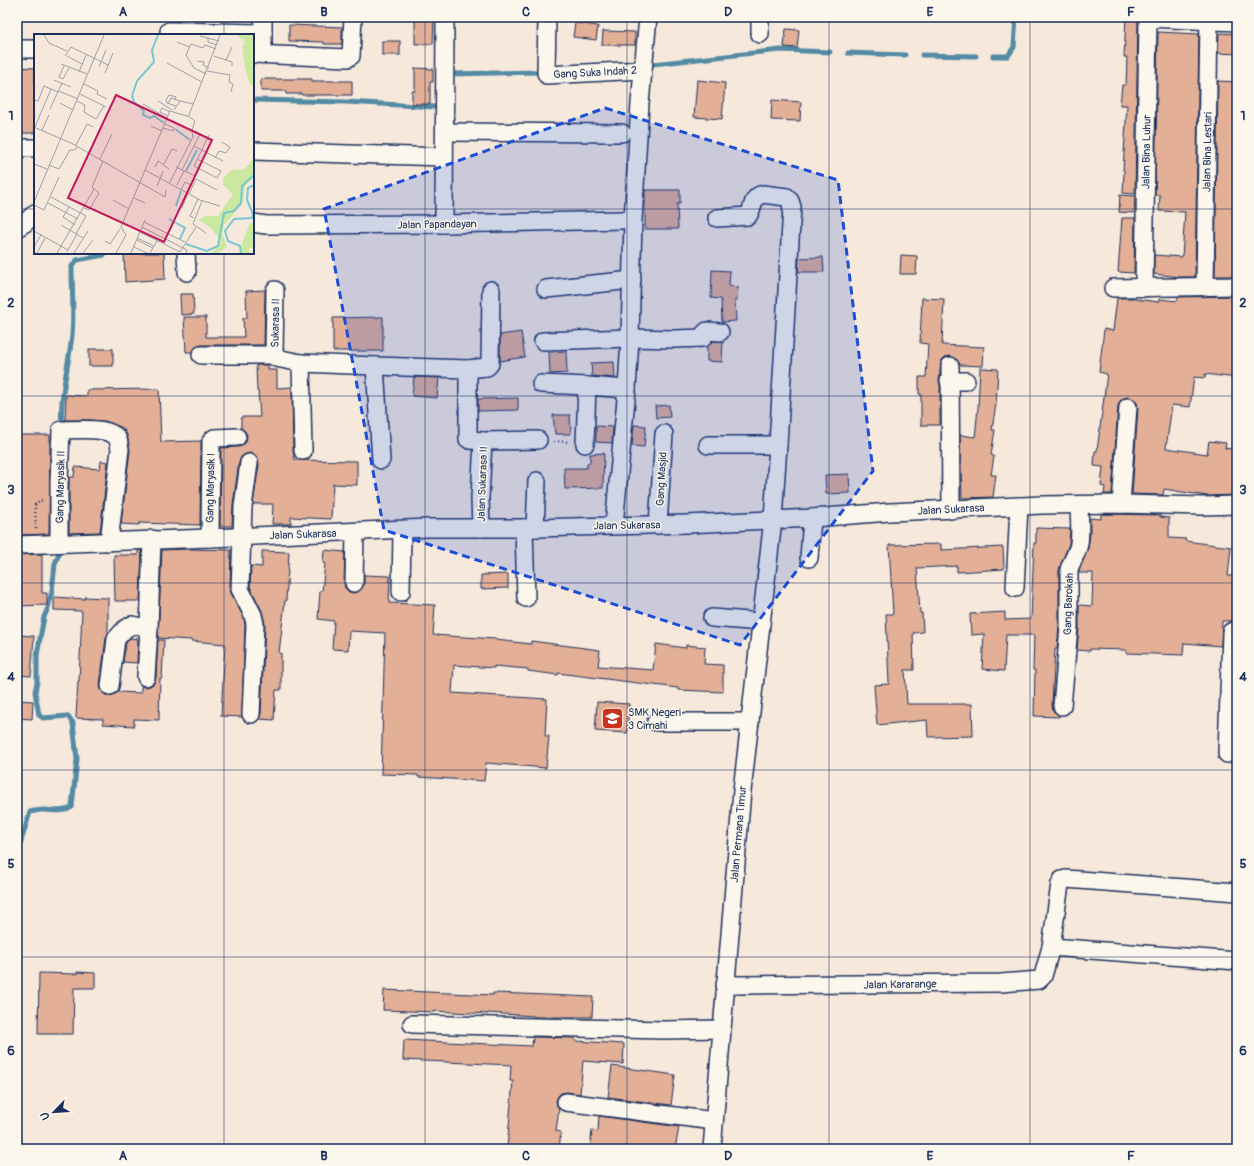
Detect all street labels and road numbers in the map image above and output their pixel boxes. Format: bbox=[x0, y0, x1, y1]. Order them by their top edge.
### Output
street label: Gang Suka Indah 2 bbox=[553, 64, 637, 81]
street label: Jalan Bina Lestari bbox=[1200, 112, 1215, 192]
street label: Jalan Bina Luhur bbox=[1139, 115, 1154, 189]
street label: Jalan Papandayan bbox=[397, 217, 477, 232]
street label: Sukarasa II bbox=[269, 298, 282, 348]
street label: Jalan Sukarasa II bbox=[475, 446, 490, 522]
street label: Gang Maryasik II bbox=[53, 450, 68, 524]
street label: Gang Masjid bbox=[654, 452, 669, 506]
street label: Gang Maryasik I bbox=[203, 453, 218, 523]
street label: Jalan Sukarasa bbox=[917, 501, 985, 518]
street label: Jalan Sukarasa bbox=[593, 518, 661, 533]
street label: Jalan Sukarasa bbox=[269, 527, 337, 542]
street label: Gang Barokah bbox=[1061, 573, 1076, 635]
street label: Jalan Permana Timur bbox=[728, 785, 749, 883]
street label: Jalan Kararange bbox=[863, 977, 937, 992]

